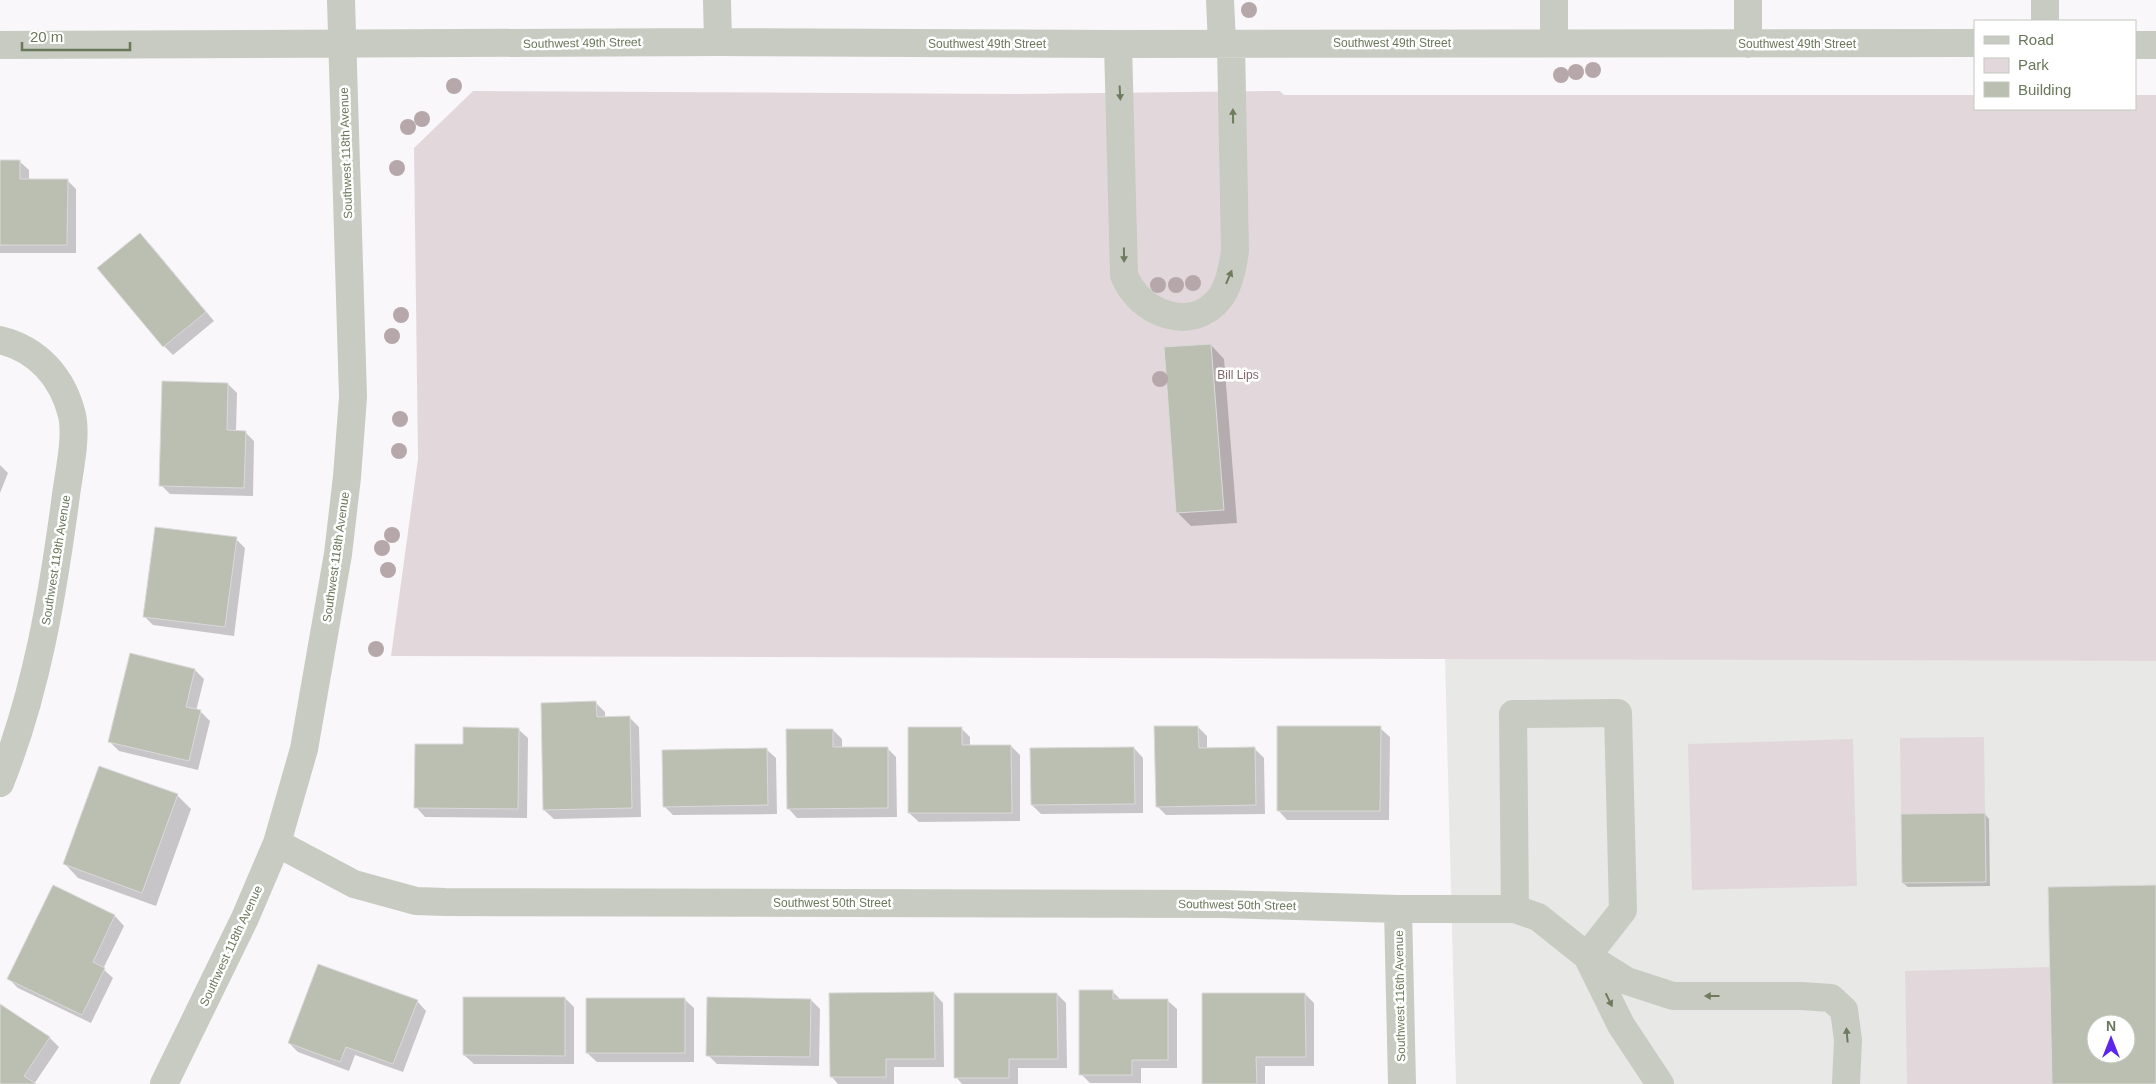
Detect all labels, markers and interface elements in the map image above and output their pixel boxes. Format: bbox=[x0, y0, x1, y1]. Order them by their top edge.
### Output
scale bar bbox=[22, 20, 130, 52]
legend bbox=[1974, 20, 2136, 110]
text: 20 m bbox=[30, 28, 63, 45]
text: Road bbox=[2018, 31, 2054, 48]
street label: Southwest 49th Street bbox=[523, 35, 642, 51]
street label: Southwest 49th Street bbox=[1333, 36, 1452, 50]
street label: Southwest 49th Street bbox=[928, 37, 1047, 51]
street label: Southwest 49th Street bbox=[1738, 37, 1857, 51]
text: Park bbox=[2018, 56, 2049, 73]
text: Building bbox=[2018, 81, 2071, 98]
one-way arrow bbox=[1116, 85, 1124, 101]
street label: Southwest 118th Avenue bbox=[337, 87, 355, 219]
one-way arrow bbox=[1229, 107, 1237, 123]
one-way arrow bbox=[1120, 248, 1128, 264]
one-way arrow bbox=[1225, 269, 1233, 284]
park label: Bill Lips bbox=[1217, 368, 1259, 382]
street label: Southwest 118th Avenue bbox=[320, 491, 352, 623]
street label: Southwest 119th Avenue bbox=[39, 494, 73, 626]
street label: Southwest 118th Avenue bbox=[197, 883, 265, 1009]
street label: Southwest 50th Street bbox=[773, 896, 892, 910]
street label: Southwest 50th Street bbox=[1178, 897, 1297, 913]
street label: Southwest 116th Avenue bbox=[1392, 930, 1408, 1062]
one-way arrow bbox=[1703, 992, 1719, 1000]
one-way arrow bbox=[1605, 993, 1613, 1007]
north arrow bbox=[2086, 1014, 2136, 1064]
text: N bbox=[2106, 1018, 2116, 1034]
one-way arrow bbox=[1843, 1027, 1851, 1043]

